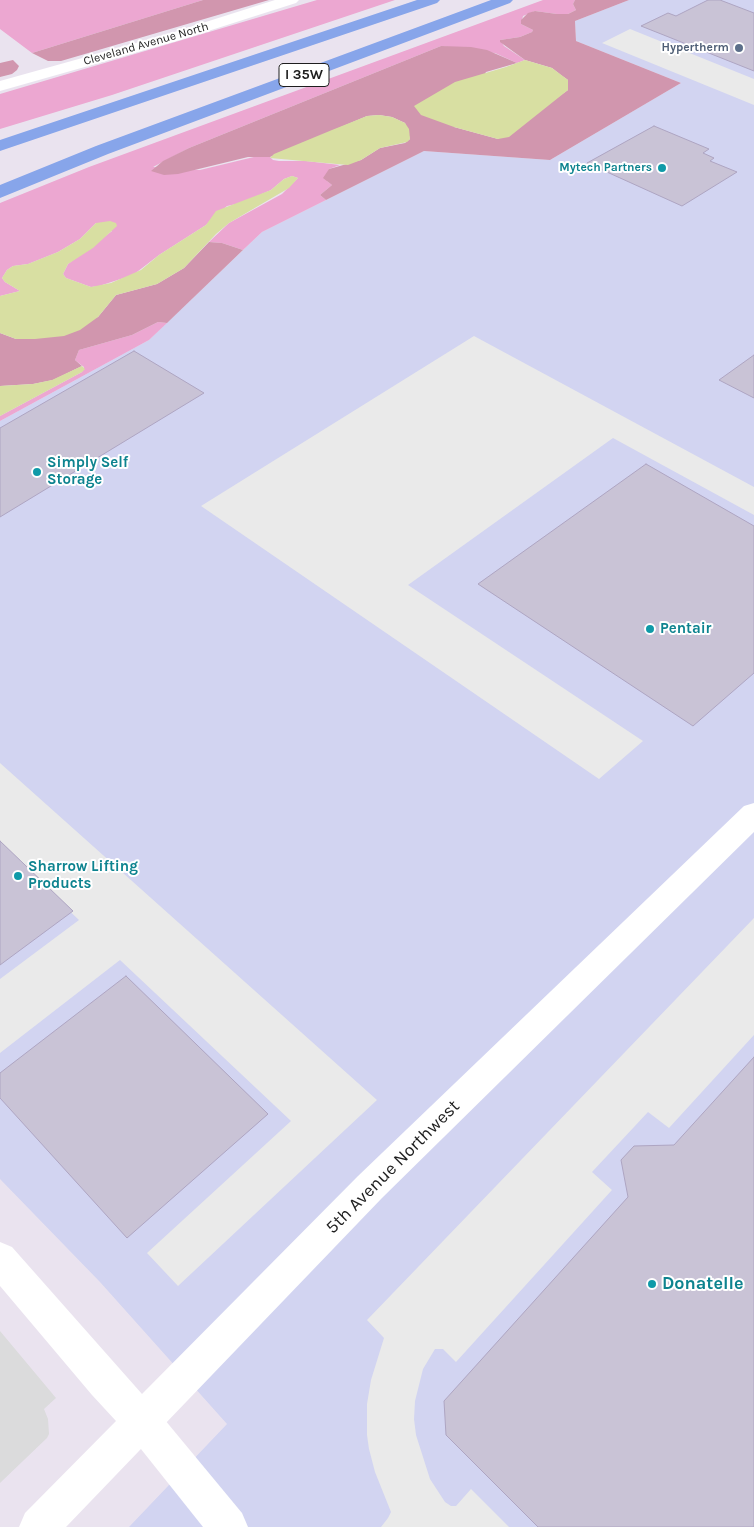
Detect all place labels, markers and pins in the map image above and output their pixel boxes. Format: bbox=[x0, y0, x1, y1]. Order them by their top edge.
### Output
place label: Hypertherm bbox=[661, 41, 729, 55]
marker: Hypertherm bbox=[733, 42, 745, 54]
place label: Mytech Partners bbox=[559, 161, 652, 175]
marker: Mytech Partners bbox=[656, 162, 668, 174]
place label: Simply Self Storage bbox=[47, 454, 128, 489]
marker: Simply Self Storage bbox=[31, 466, 43, 478]
place label: Pentair bbox=[660, 620, 712, 638]
marker: Pentair bbox=[644, 623, 656, 635]
place label: Sharrow Lifting Products bbox=[28, 858, 138, 893]
marker: Sharrow Lifting Products bbox=[12, 870, 24, 882]
place label: Donatelle bbox=[662, 1273, 743, 1295]
marker: Donatelle bbox=[646, 1278, 658, 1290]

